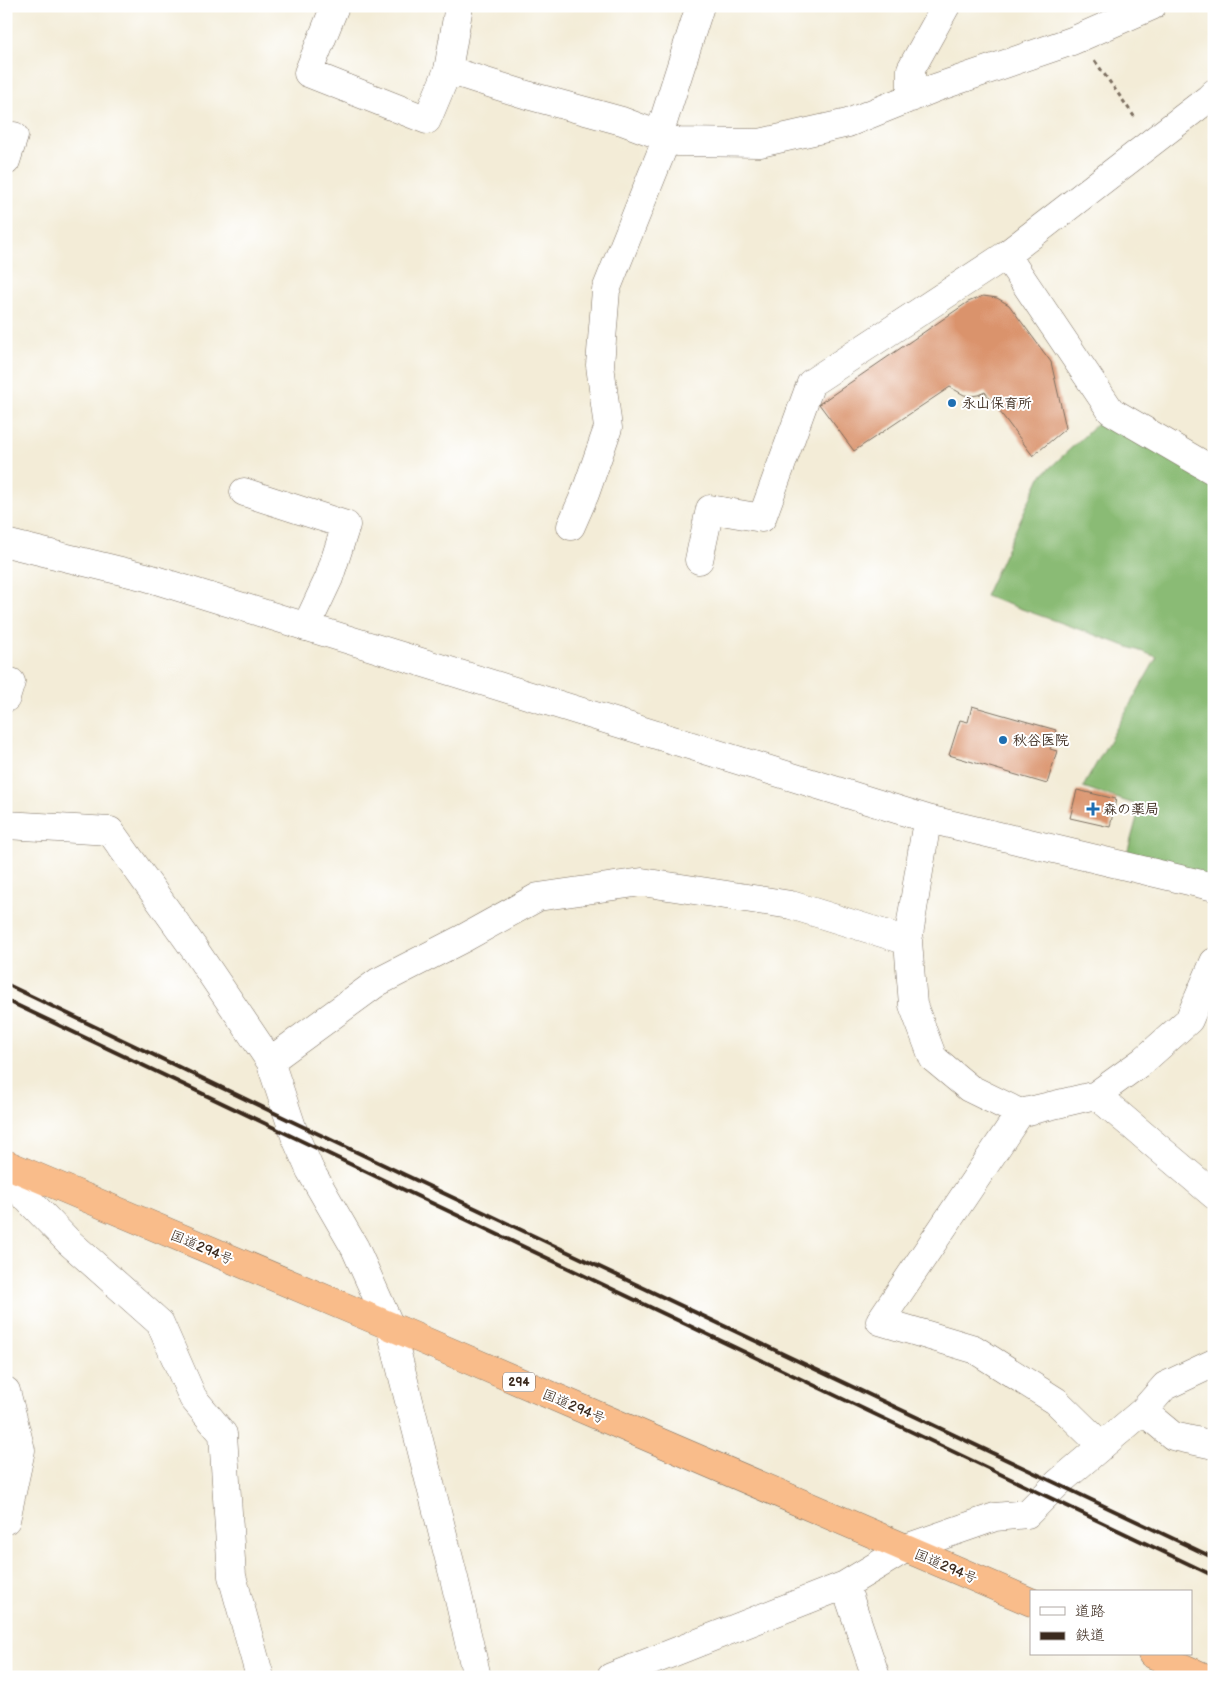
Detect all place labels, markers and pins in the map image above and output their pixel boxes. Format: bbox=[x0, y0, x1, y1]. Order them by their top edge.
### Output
place label: 永山保育所 bbox=[962, 395, 1032, 412]
marker: 永山保育所 bbox=[946, 397, 958, 409]
place label: 秋谷医院 bbox=[1013, 732, 1069, 749]
marker: 秋谷医院 bbox=[997, 734, 1009, 746]
place label: 森の薬局 bbox=[1103, 801, 1159, 818]
marker: 森の薬局 bbox=[1087, 803, 1099, 815]

